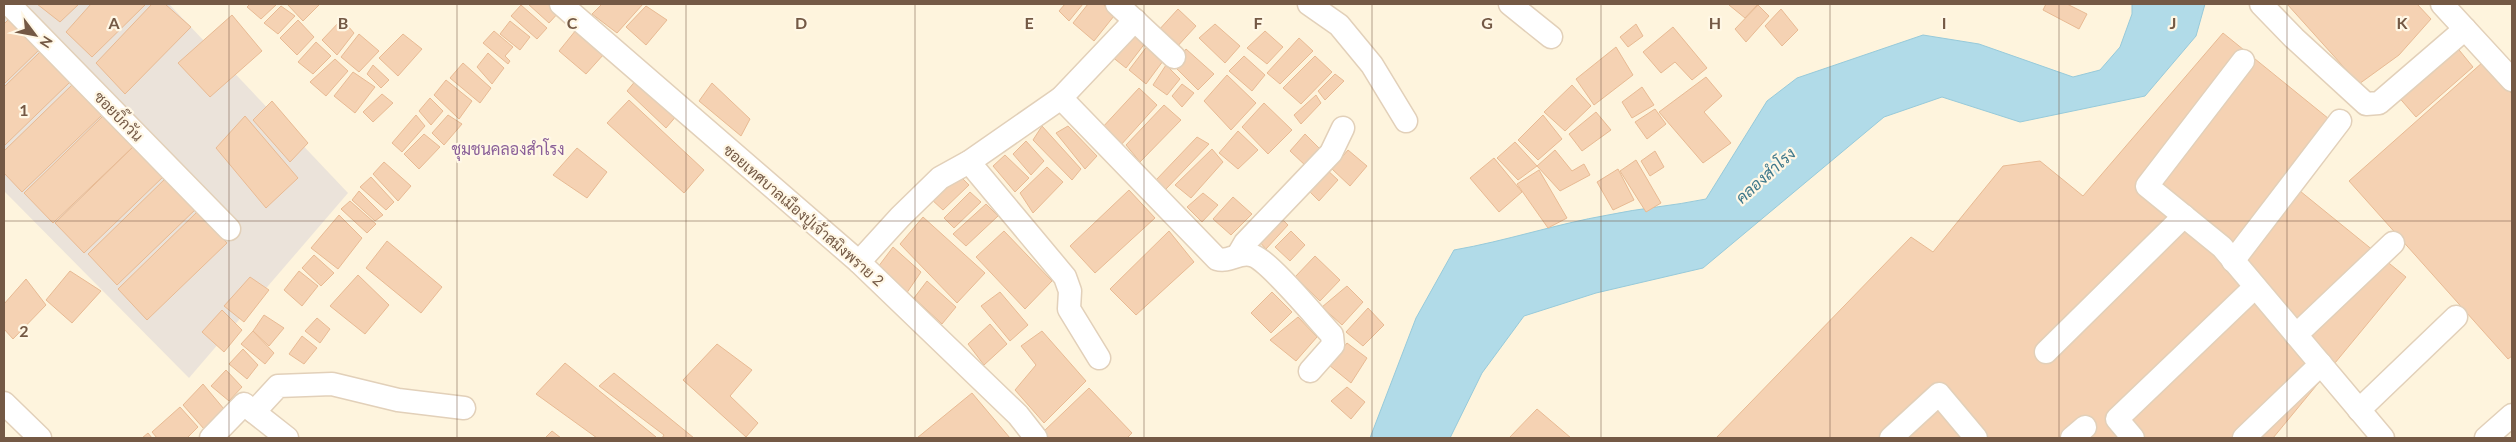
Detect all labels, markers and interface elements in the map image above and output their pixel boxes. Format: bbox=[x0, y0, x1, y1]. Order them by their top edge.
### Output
north arrow bbox=[10, 10, 60, 60]
text: A bbox=[107, 13, 120, 32]
text: B bbox=[338, 13, 348, 32]
text: C bbox=[567, 13, 578, 32]
text: D bbox=[795, 13, 807, 32]
text: E bbox=[1024, 13, 1034, 32]
text: F bbox=[1253, 13, 1263, 32]
text: G bbox=[1481, 13, 1493, 32]
text: H bbox=[1709, 13, 1721, 32]
text: I bbox=[1942, 13, 1946, 32]
text: J bbox=[2170, 13, 2176, 32]
text: K bbox=[2397, 13, 2409, 32]
text: N bbox=[36, 33, 57, 51]
street label: ซอยบิ๊กวัน bbox=[91, 84, 150, 145]
text: 1 bbox=[19, 100, 29, 119]
district label: ชุมชนคลองสำโรง bbox=[451, 138, 565, 161]
street label: ซอยเทศบาลเมืองปู่เจ้าสมิงพราย 2 bbox=[719, 140, 888, 291]
water label: คลองสำโรง bbox=[1731, 143, 1799, 207]
text: 2 bbox=[19, 321, 29, 340]

